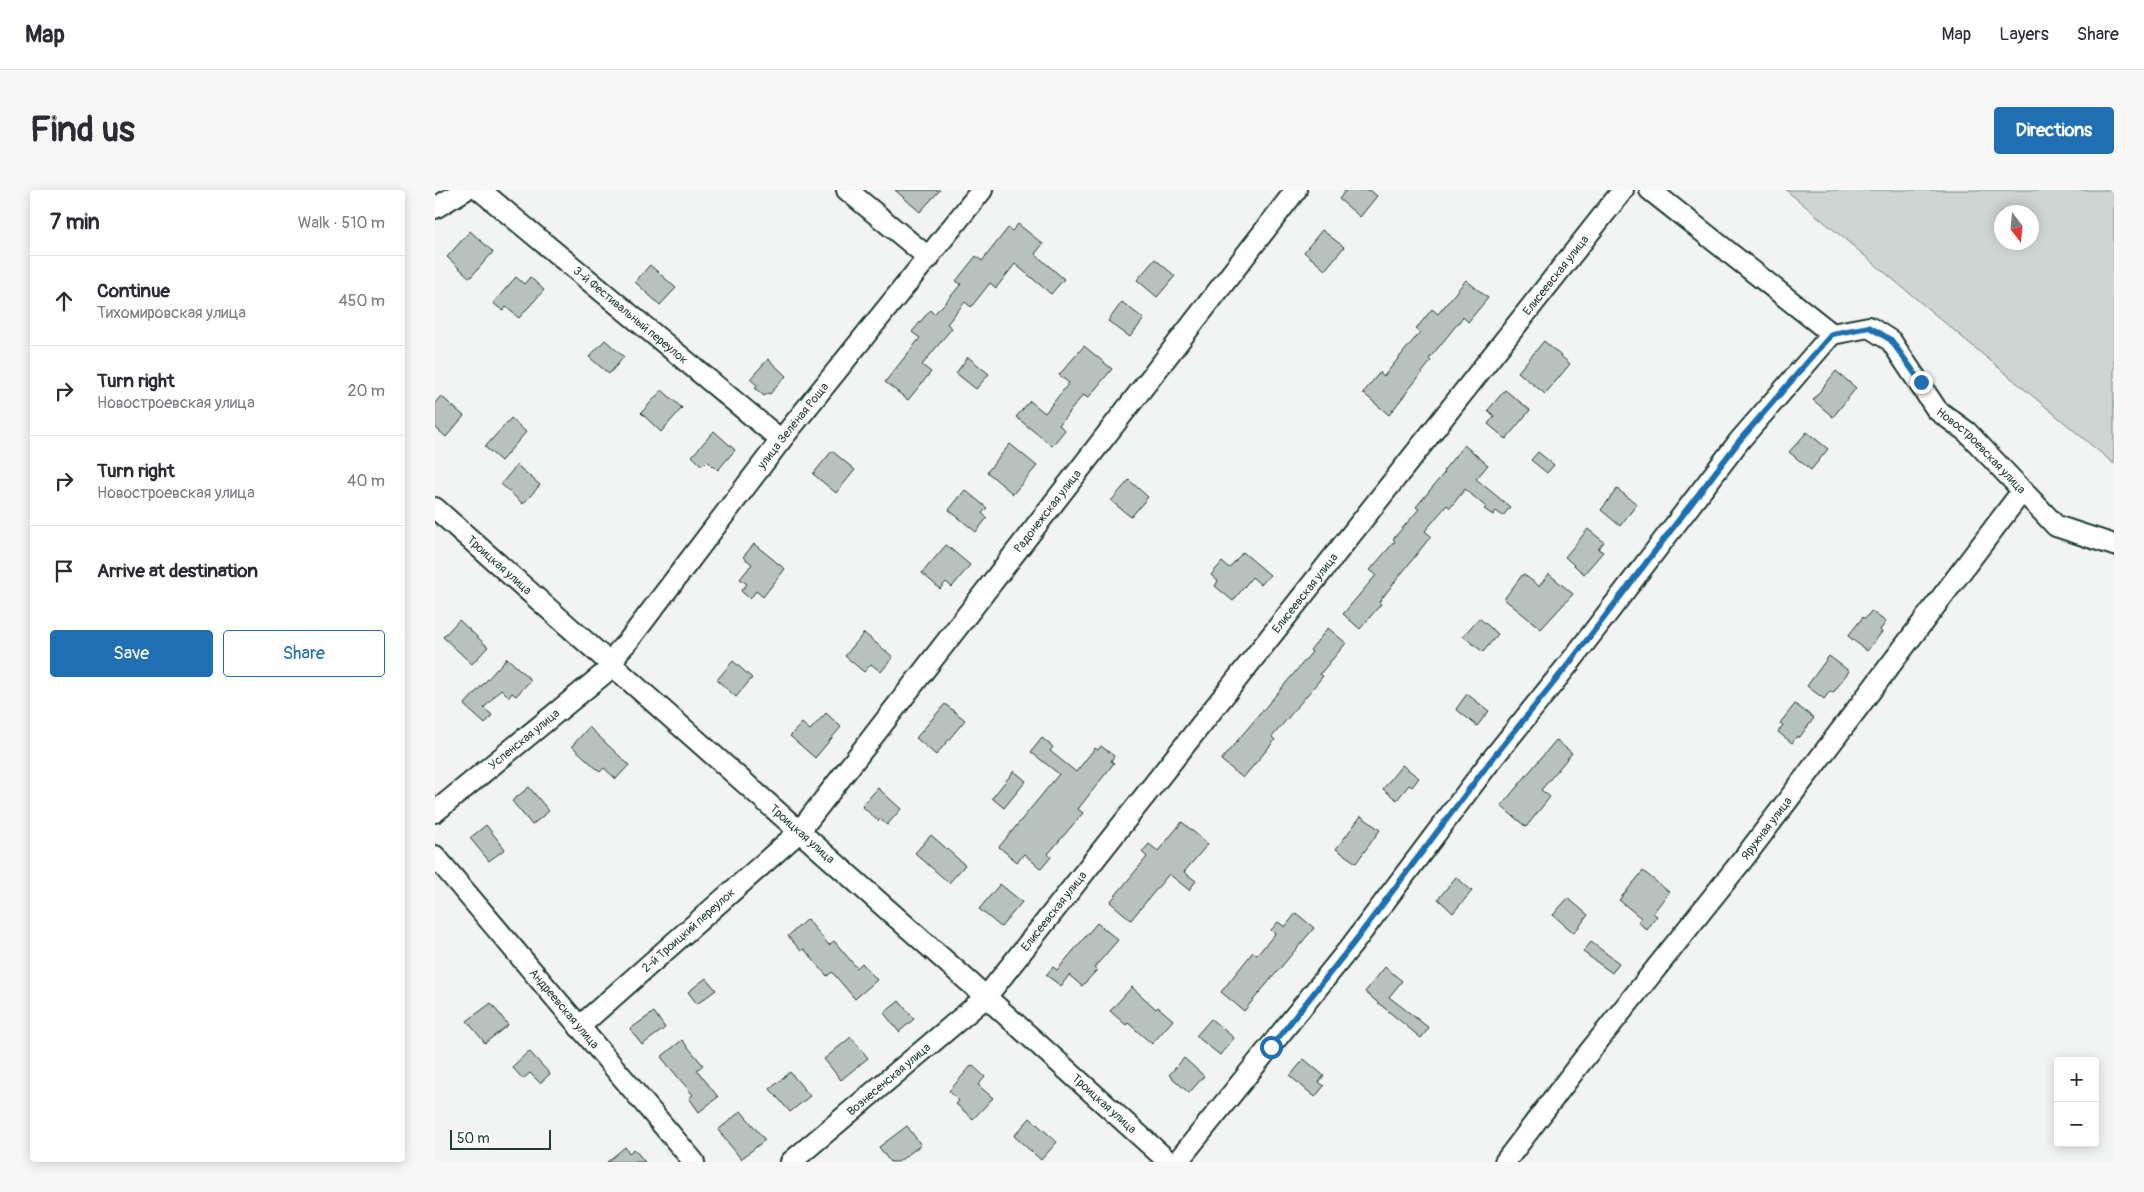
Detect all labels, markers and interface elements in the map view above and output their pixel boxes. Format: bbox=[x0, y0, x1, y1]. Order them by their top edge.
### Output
text: Map bbox=[25, 20, 65, 49]
text: Map bbox=[1942, 23, 1971, 46]
text: Layers bbox=[1999, 23, 2049, 46]
text: Share bbox=[2077, 23, 2119, 46]
button: Directions bbox=[1994, 107, 2114, 154]
text: Find us bbox=[30, 108, 135, 152]
north arrow bbox=[1994, 205, 2039, 250]
text: 7 min bbox=[50, 209, 100, 236]
text: Walk · 510 m bbox=[298, 213, 385, 233]
street label: Елисеевская улица bbox=[1520, 232, 1592, 318]
street label: 3-й Фестивальный переулок bbox=[570, 263, 691, 367]
text: Continue bbox=[97, 279, 170, 303]
icon: ahead bbox=[50, 287, 78, 315]
text: 450 m bbox=[338, 291, 385, 311]
text: Тихомировская улица bbox=[97, 303, 246, 323]
text: Turn right bbox=[97, 369, 175, 393]
route end bbox=[1910, 371, 1933, 394]
icon: right bbox=[50, 377, 78, 405]
street label: улица Зелёная Роща bbox=[754, 379, 832, 473]
text: 20 m bbox=[347, 381, 385, 401]
text: Новостроевская улица bbox=[97, 393, 255, 413]
street label: Новостроевская улица bbox=[1933, 405, 2029, 497]
text: Turn right bbox=[97, 459, 175, 483]
street label: Радонежская улица bbox=[1011, 466, 1085, 555]
icon: right bbox=[50, 467, 78, 495]
text: 40 m bbox=[347, 471, 385, 491]
text: Новостроевская улица bbox=[97, 483, 255, 503]
street label: Троицкая улица bbox=[464, 532, 535, 598]
street label: Елисеевская улица bbox=[1269, 550, 1341, 636]
icon: arrive bbox=[50, 557, 78, 585]
text: Arrive at destination bbox=[97, 559, 258, 583]
button: Save bbox=[50, 630, 213, 677]
button: Share bbox=[223, 630, 385, 677]
street label: Успенская улица bbox=[485, 705, 563, 773]
street label: Яружная улица bbox=[1738, 793, 1795, 863]
street label: Троицкая улица bbox=[767, 801, 838, 867]
street label: Елисеевская улица bbox=[1018, 868, 1090, 954]
street label: 2-й Троицкий переулок bbox=[639, 885, 738, 975]
street label: Андреевская улица bbox=[526, 965, 603, 1052]
route start bbox=[1260, 1036, 1283, 1059]
street label: Вознесенская улица bbox=[844, 1039, 934, 1119]
map controls bbox=[2054, 1057, 2099, 1147]
button: + bbox=[2054, 1057, 2099, 1102]
street label: Троицкая улица bbox=[1069, 1071, 1140, 1137]
button: − bbox=[2054, 1102, 2099, 1147]
scale bar bbox=[450, 1127, 551, 1150]
text: 50 m bbox=[457, 1130, 490, 1147]

